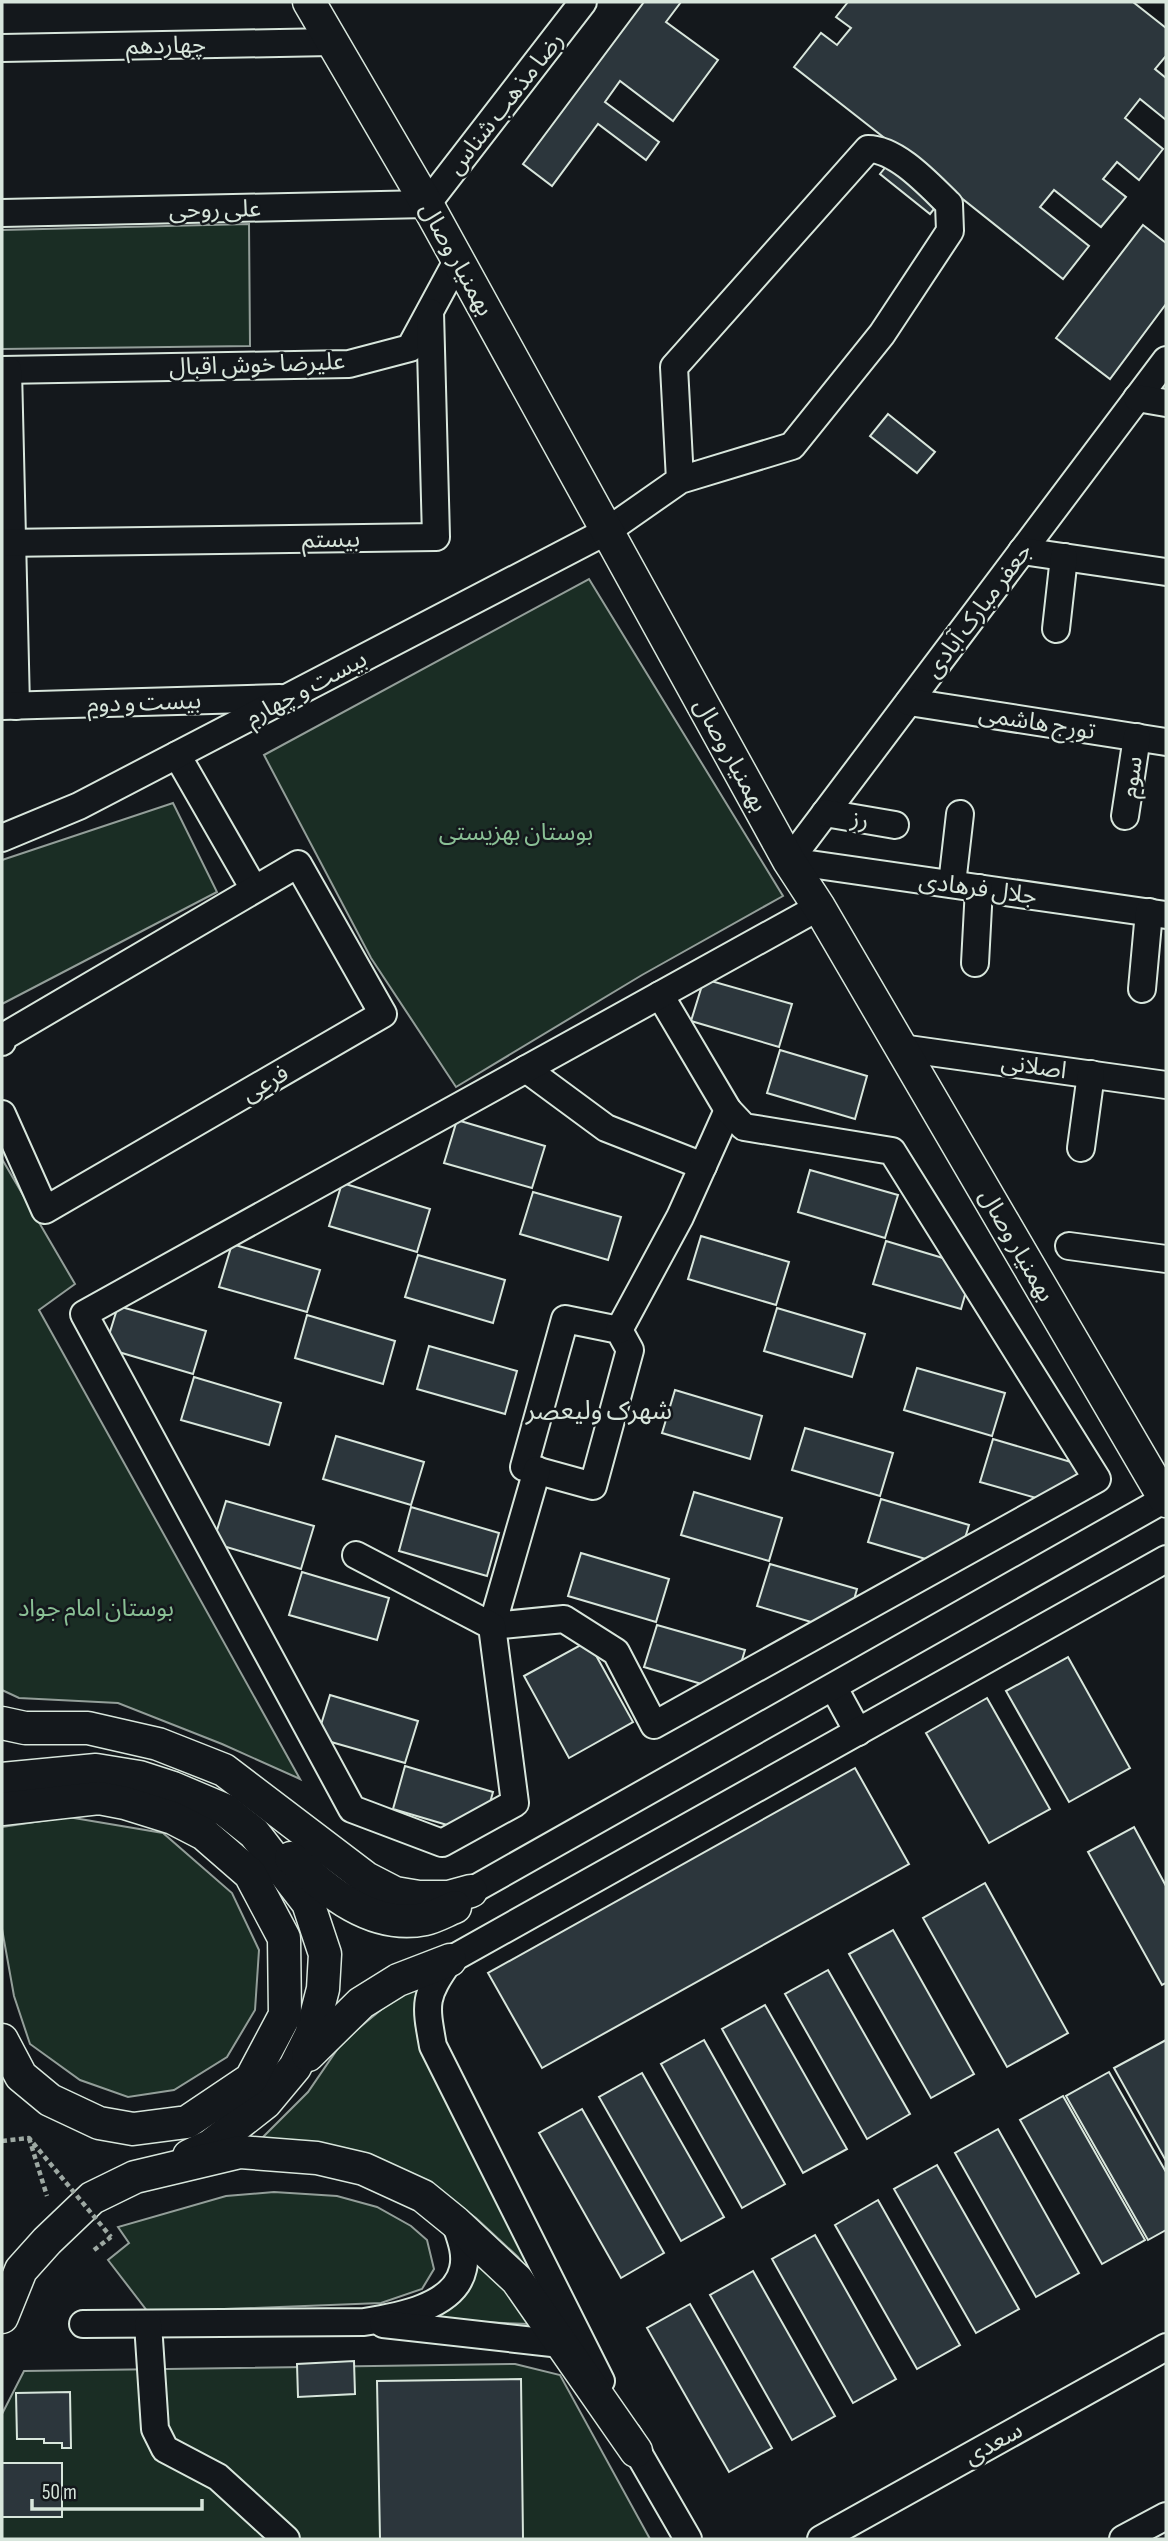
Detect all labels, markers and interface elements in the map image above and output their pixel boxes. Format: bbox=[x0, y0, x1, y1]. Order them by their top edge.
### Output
street label: رضا مذهب شناس bbox=[441, 26, 570, 180]
street label: چهاردهم bbox=[126, 30, 206, 63]
street label: علی روحی bbox=[169, 194, 261, 225]
street label: بهمنیار وصال bbox=[413, 197, 500, 321]
street label: علیرضا خوش اقبال bbox=[169, 347, 346, 382]
street label: بیستم bbox=[302, 524, 360, 557]
street label: جعفر مبارک آبادی bbox=[918, 537, 1038, 683]
street label: بیست و چهارم bbox=[241, 644, 373, 735]
street label: بیست و دوم bbox=[86, 686, 202, 722]
street label: بهمنیار وصال bbox=[687, 693, 774, 817]
street label: تورج هاشمی bbox=[976, 699, 1097, 748]
street label: سوم bbox=[1114, 754, 1152, 800]
street label: رز bbox=[848, 804, 871, 835]
park label: بوستان بهزیستی bbox=[439, 818, 593, 847]
street label: جلال فرهادی bbox=[917, 866, 1039, 911]
street label: اصلانی bbox=[999, 1048, 1069, 1085]
street label: فرعی bbox=[237, 1059, 294, 1108]
street label: بهمنیار وصال bbox=[973, 1184, 1060, 1307]
district label: شهرک ولیعصر bbox=[525, 1396, 672, 1427]
park label: بوستان امام جواد bbox=[18, 1594, 174, 1626]
street label: سعدی bbox=[959, 2416, 1028, 2471]
scale bar bbox=[32, 2468, 201, 2512]
text: 50 m bbox=[42, 2480, 77, 2505]

